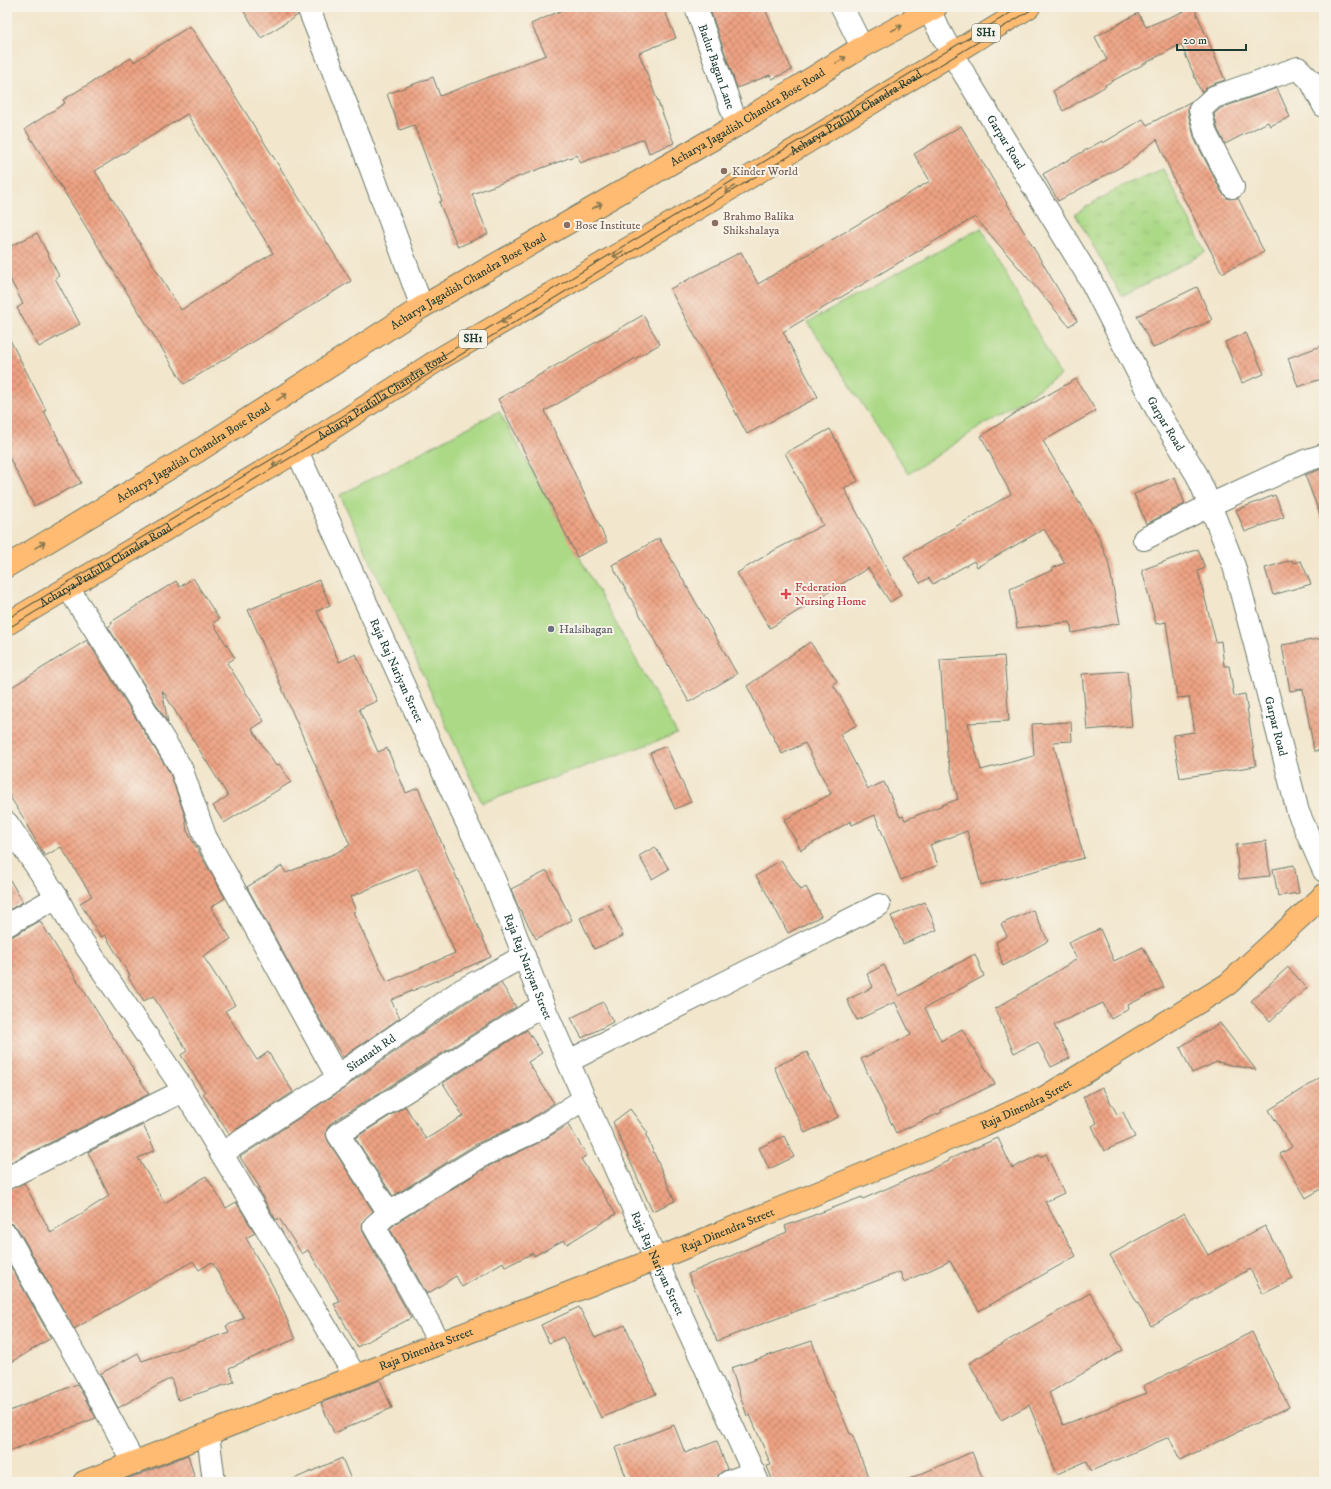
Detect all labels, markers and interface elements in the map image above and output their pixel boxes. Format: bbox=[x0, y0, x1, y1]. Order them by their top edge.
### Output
street label: Badur Bagan Lane bbox=[695, 22, 738, 111]
one-way arrow bbox=[890, 24, 902, 32]
road number: SH1 bbox=[972, 24, 1000, 42]
scale bar bbox=[1177, 26, 1246, 52]
text: 20 m bbox=[1183, 33, 1207, 48]
one-way arrow bbox=[835, 56, 847, 64]
street label: Acharya Jagadish Chandra Bose Road bbox=[667, 65, 828, 170]
street label: Acharya Prafulla Chandra Road bbox=[787, 67, 924, 158]
street label: Garpar Road bbox=[984, 112, 1028, 172]
place label: Kinder World bbox=[732, 164, 798, 179]
marker: Kinder World bbox=[719, 166, 729, 176]
one-way arrow bbox=[724, 185, 736, 193]
one-way arrow bbox=[591, 201, 603, 209]
place label: Brahmo Balika Shikshalaya bbox=[723, 209, 795, 238]
place label: Bose Institute bbox=[575, 218, 641, 233]
marker: Brahmo Balika Shikshalaya bbox=[710, 218, 720, 228]
marker: Bose Institute bbox=[562, 220, 572, 230]
street label: Acharya Jagadish Chandra Bose Road bbox=[387, 230, 549, 333]
one-way arrow bbox=[612, 251, 624, 259]
one-way arrow bbox=[500, 317, 512, 325]
road number: SH1 bbox=[459, 330, 487, 348]
street label: Acharya Prafulla Chandra Road bbox=[314, 349, 450, 444]
one-way arrow bbox=[276, 392, 288, 400]
street label: Garpar Road bbox=[1144, 394, 1188, 454]
street label: Acharya Jagadish Chandra Bose Road bbox=[113, 399, 273, 506]
one-way arrow bbox=[272, 459, 283, 467]
street label: Acharya Prafulla Chandra Road bbox=[37, 520, 175, 610]
one-way arrow bbox=[34, 541, 45, 549]
place label: Federation Nursing Home bbox=[795, 580, 866, 609]
marker: Federation Nursing Home bbox=[780, 588, 792, 600]
street label: Raja Raj Nariyan Street bbox=[367, 616, 427, 725]
place label: Halsibagan bbox=[559, 622, 614, 637]
marker: Halsibagan bbox=[546, 624, 556, 634]
street label: Garpar Road bbox=[1261, 695, 1291, 758]
street label: Raja Raj Nariyan Street bbox=[501, 911, 556, 1022]
street label: Sitanath Rd bbox=[343, 1031, 398, 1075]
street label: Raja Dinendra Street bbox=[978, 1075, 1074, 1133]
street label: Raja Dinendra Street bbox=[678, 1204, 777, 1256]
street label: Raja Raj Nariyan Street bbox=[628, 1209, 688, 1318]
street label: Raja Dinendra Street bbox=[377, 1324, 475, 1374]

